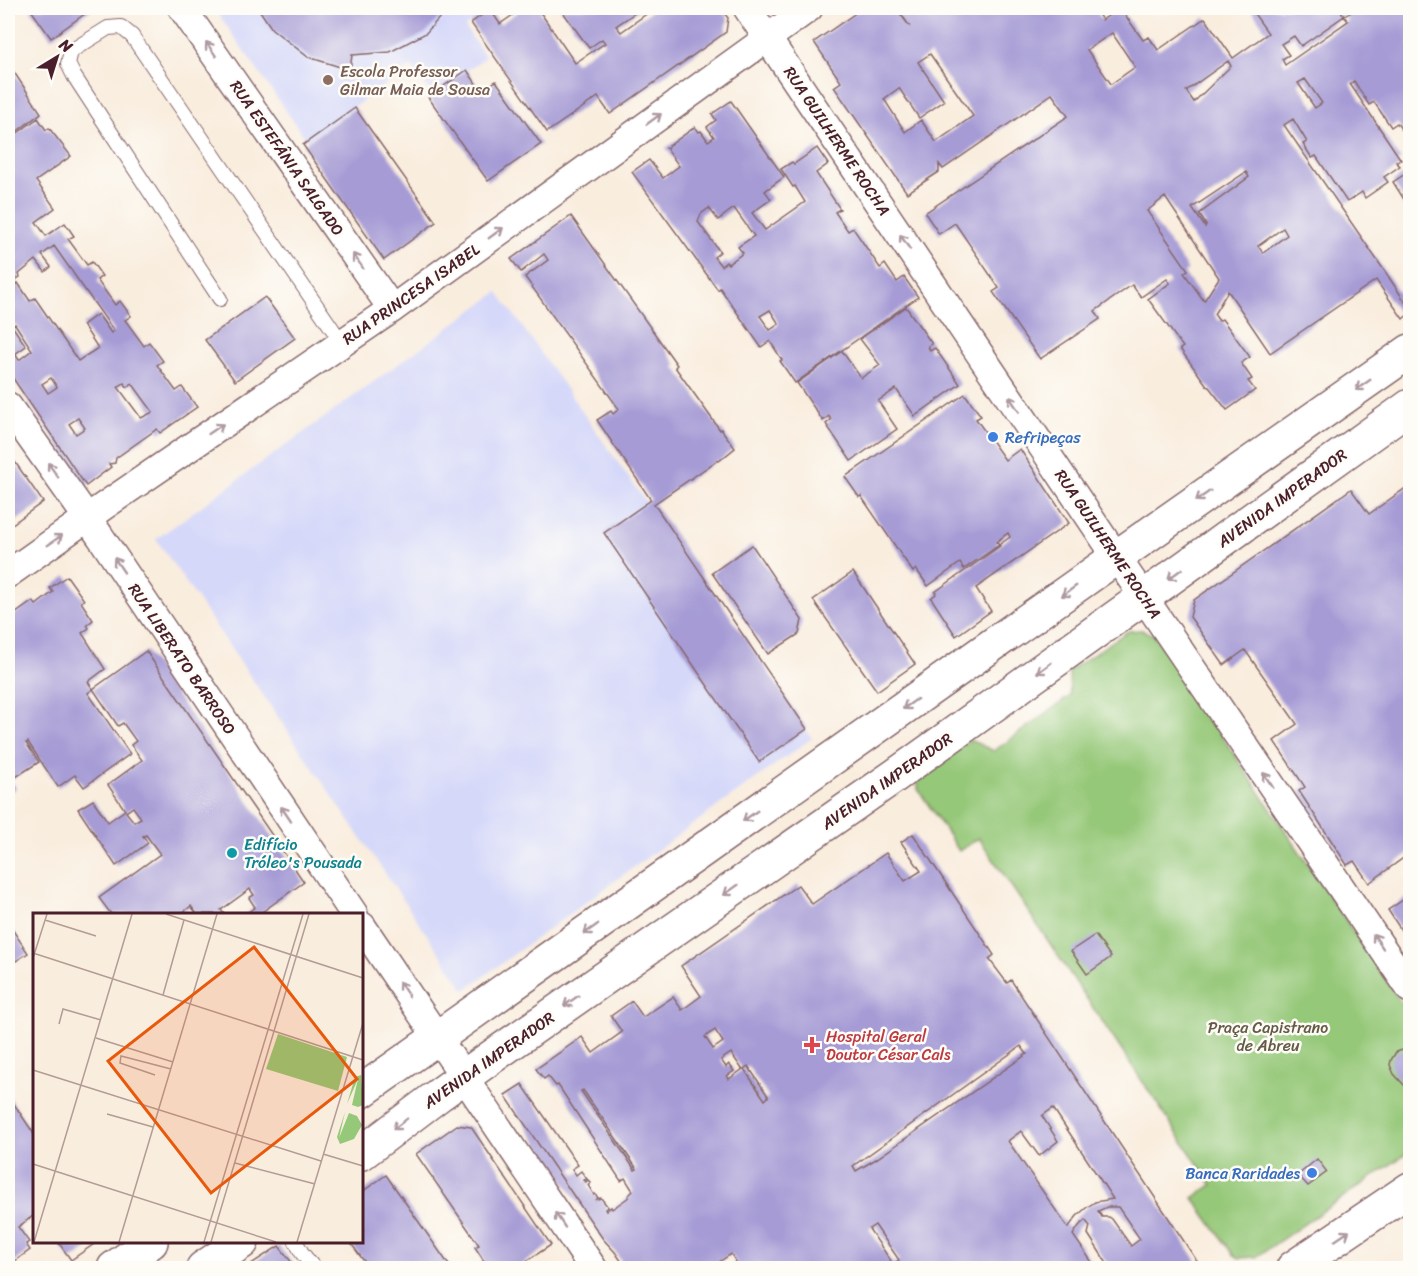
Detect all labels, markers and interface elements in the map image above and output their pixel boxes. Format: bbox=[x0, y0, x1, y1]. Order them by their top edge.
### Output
north arrow bbox=[27, 27, 87, 87]
text: N bbox=[52, 30, 80, 61]
one-way arrow bbox=[205, 41, 217, 58]
place label: Escola Professor Gilmar Maia de Sousa bbox=[340, 57, 490, 104]
street label: RUA GUILHERME ROCHA bbox=[776, 60, 898, 222]
marker: Escola Professor Gilmar Maia de Sousa bbox=[321, 73, 335, 87]
street label: RUA ESTEFÂNIA SALGADO bbox=[222, 74, 352, 242]
one-way arrow bbox=[645, 113, 661, 125]
one-way arrow bbox=[487, 227, 503, 240]
street label: RUA PRINCESA ISABEL bbox=[336, 235, 487, 353]
one-way arrow bbox=[899, 235, 911, 251]
one-way arrow bbox=[352, 253, 364, 269]
one-way arrow bbox=[1355, 379, 1371, 391]
one-way arrow bbox=[1008, 397, 1020, 413]
one-way arrow bbox=[207, 423, 223, 435]
place label: Refripeças bbox=[1005, 423, 1081, 452]
marker: Refripeças bbox=[986, 430, 1000, 444]
street label: AVENIDA IMPERADOR bbox=[1210, 440, 1354, 556]
one-way arrow bbox=[47, 463, 59, 479]
street label: RUA GUILHERME ROCHA bbox=[1047, 463, 1169, 625]
one-way arrow bbox=[1195, 490, 1211, 502]
one-way arrow bbox=[47, 534, 63, 546]
one-way arrow bbox=[112, 556, 125, 573]
one-way arrow bbox=[1167, 568, 1183, 580]
street label: RUA LIBERATO BARROSO bbox=[120, 577, 244, 741]
one-way arrow bbox=[1061, 585, 1077, 597]
one-way arrow bbox=[1037, 662, 1053, 674]
one-way arrow bbox=[902, 698, 918, 710]
street label: AVENIDA IMPERADOR bbox=[814, 724, 959, 838]
one-way arrow bbox=[1262, 772, 1274, 788]
one-way arrow bbox=[280, 806, 292, 822]
one-way arrow bbox=[743, 810, 759, 822]
place label: Edifício Tróleo's Pousada bbox=[244, 830, 362, 877]
marker: Edifício Tróleo's Pousada bbox=[225, 846, 239, 860]
one-way arrow bbox=[724, 884, 740, 896]
inset map bbox=[33, 913, 363, 1243]
one-way arrow bbox=[583, 923, 600, 935]
one-way arrow bbox=[1371, 932, 1384, 949]
one-way arrow bbox=[398, 982, 410, 998]
one-way arrow bbox=[564, 995, 580, 1007]
street label: AVENIDA IMPERADOR bbox=[416, 1003, 561, 1117]
park label: Praça Capistrano de Abreu bbox=[1208, 1013, 1328, 1060]
place label: Hospital Geral Doutor César Cals bbox=[826, 1022, 951, 1069]
marker: Hospital Geral Doutor César Cals bbox=[803, 1036, 821, 1054]
one-way arrow bbox=[392, 1118, 408, 1131]
place label: Banca Raridades bbox=[1185, 1159, 1300, 1188]
marker: Banca Raridades bbox=[1305, 1166, 1319, 1180]
one-way arrow bbox=[554, 1212, 566, 1229]
one-way arrow bbox=[1333, 1229, 1350, 1242]

